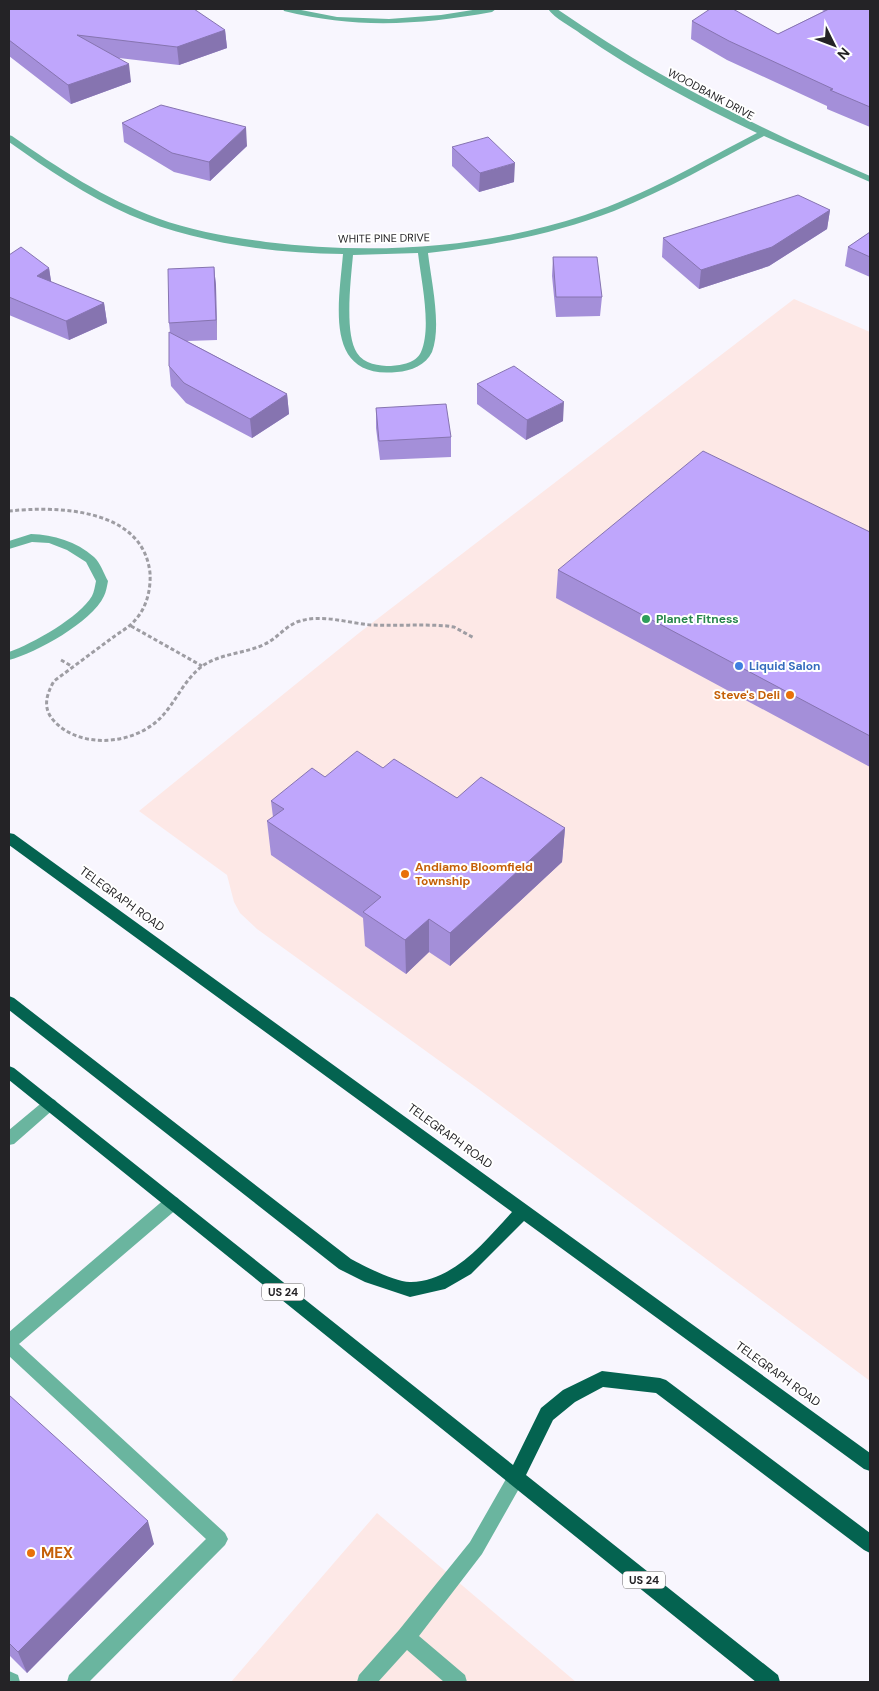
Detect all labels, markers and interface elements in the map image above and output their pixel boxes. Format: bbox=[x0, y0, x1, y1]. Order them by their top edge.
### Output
north arrow bbox=[809, 20, 859, 70]
text: N bbox=[834, 44, 854, 64]
street label: WOODBANK DRIVE bbox=[665, 65, 757, 123]
street label: WHITE PINE DRIVE bbox=[338, 230, 430, 246]
place label: Planet Fitness bbox=[656, 611, 739, 627]
marker: Planet Fitness bbox=[640, 613, 652, 625]
place label: Liquid Salon bbox=[749, 658, 820, 674]
marker: Liquid Salon bbox=[733, 660, 745, 672]
place label: Steve's Deli bbox=[714, 687, 780, 703]
marker: Steve's Deli bbox=[784, 689, 796, 701]
place label: Andiamo Bloomfield Township bbox=[415, 859, 533, 889]
street label: TELEGRAPH ROAD bbox=[76, 863, 168, 935]
marker: Andiamo Bloomfield Township bbox=[399, 868, 411, 880]
street label: TELEGRAPH ROAD bbox=[404, 1100, 496, 1172]
road number: US 24 bbox=[262, 1284, 304, 1300]
street label: TELEGRAPH ROAD bbox=[732, 1338, 824, 1410]
place label: MEX bbox=[41, 1543, 73, 1563]
marker: MEX bbox=[25, 1547, 37, 1559]
road number: US 24 bbox=[623, 1572, 665, 1588]

